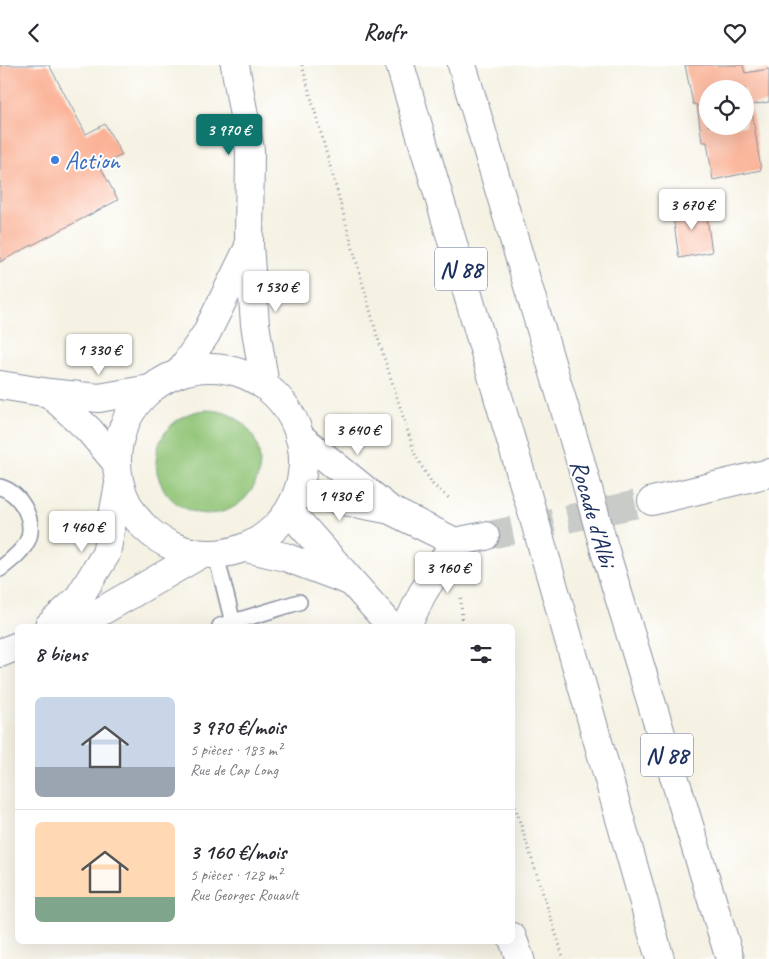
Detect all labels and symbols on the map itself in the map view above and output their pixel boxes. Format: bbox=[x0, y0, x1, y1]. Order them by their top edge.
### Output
pin: 3 970 € bbox=[183, 113, 275, 156]
place label: Action bbox=[65, 145, 121, 177]
marker: Action bbox=[49, 154, 61, 166]
pin: 3 670 € bbox=[646, 189, 738, 231]
road number: N 88 bbox=[435, 247, 487, 290]
pin: 1 530 € bbox=[230, 271, 322, 313]
pin: 1 330 € bbox=[53, 333, 145, 376]
pin: 3 640 € bbox=[312, 413, 404, 456]
street label: Rocade d'Albi bbox=[563, 456, 624, 574]
pin: 1 430 € bbox=[294, 479, 386, 522]
pin: 1 460 € bbox=[36, 511, 128, 553]
pin: 3 160 € bbox=[402, 551, 494, 594]
road number: N 88 bbox=[641, 733, 693, 777]

